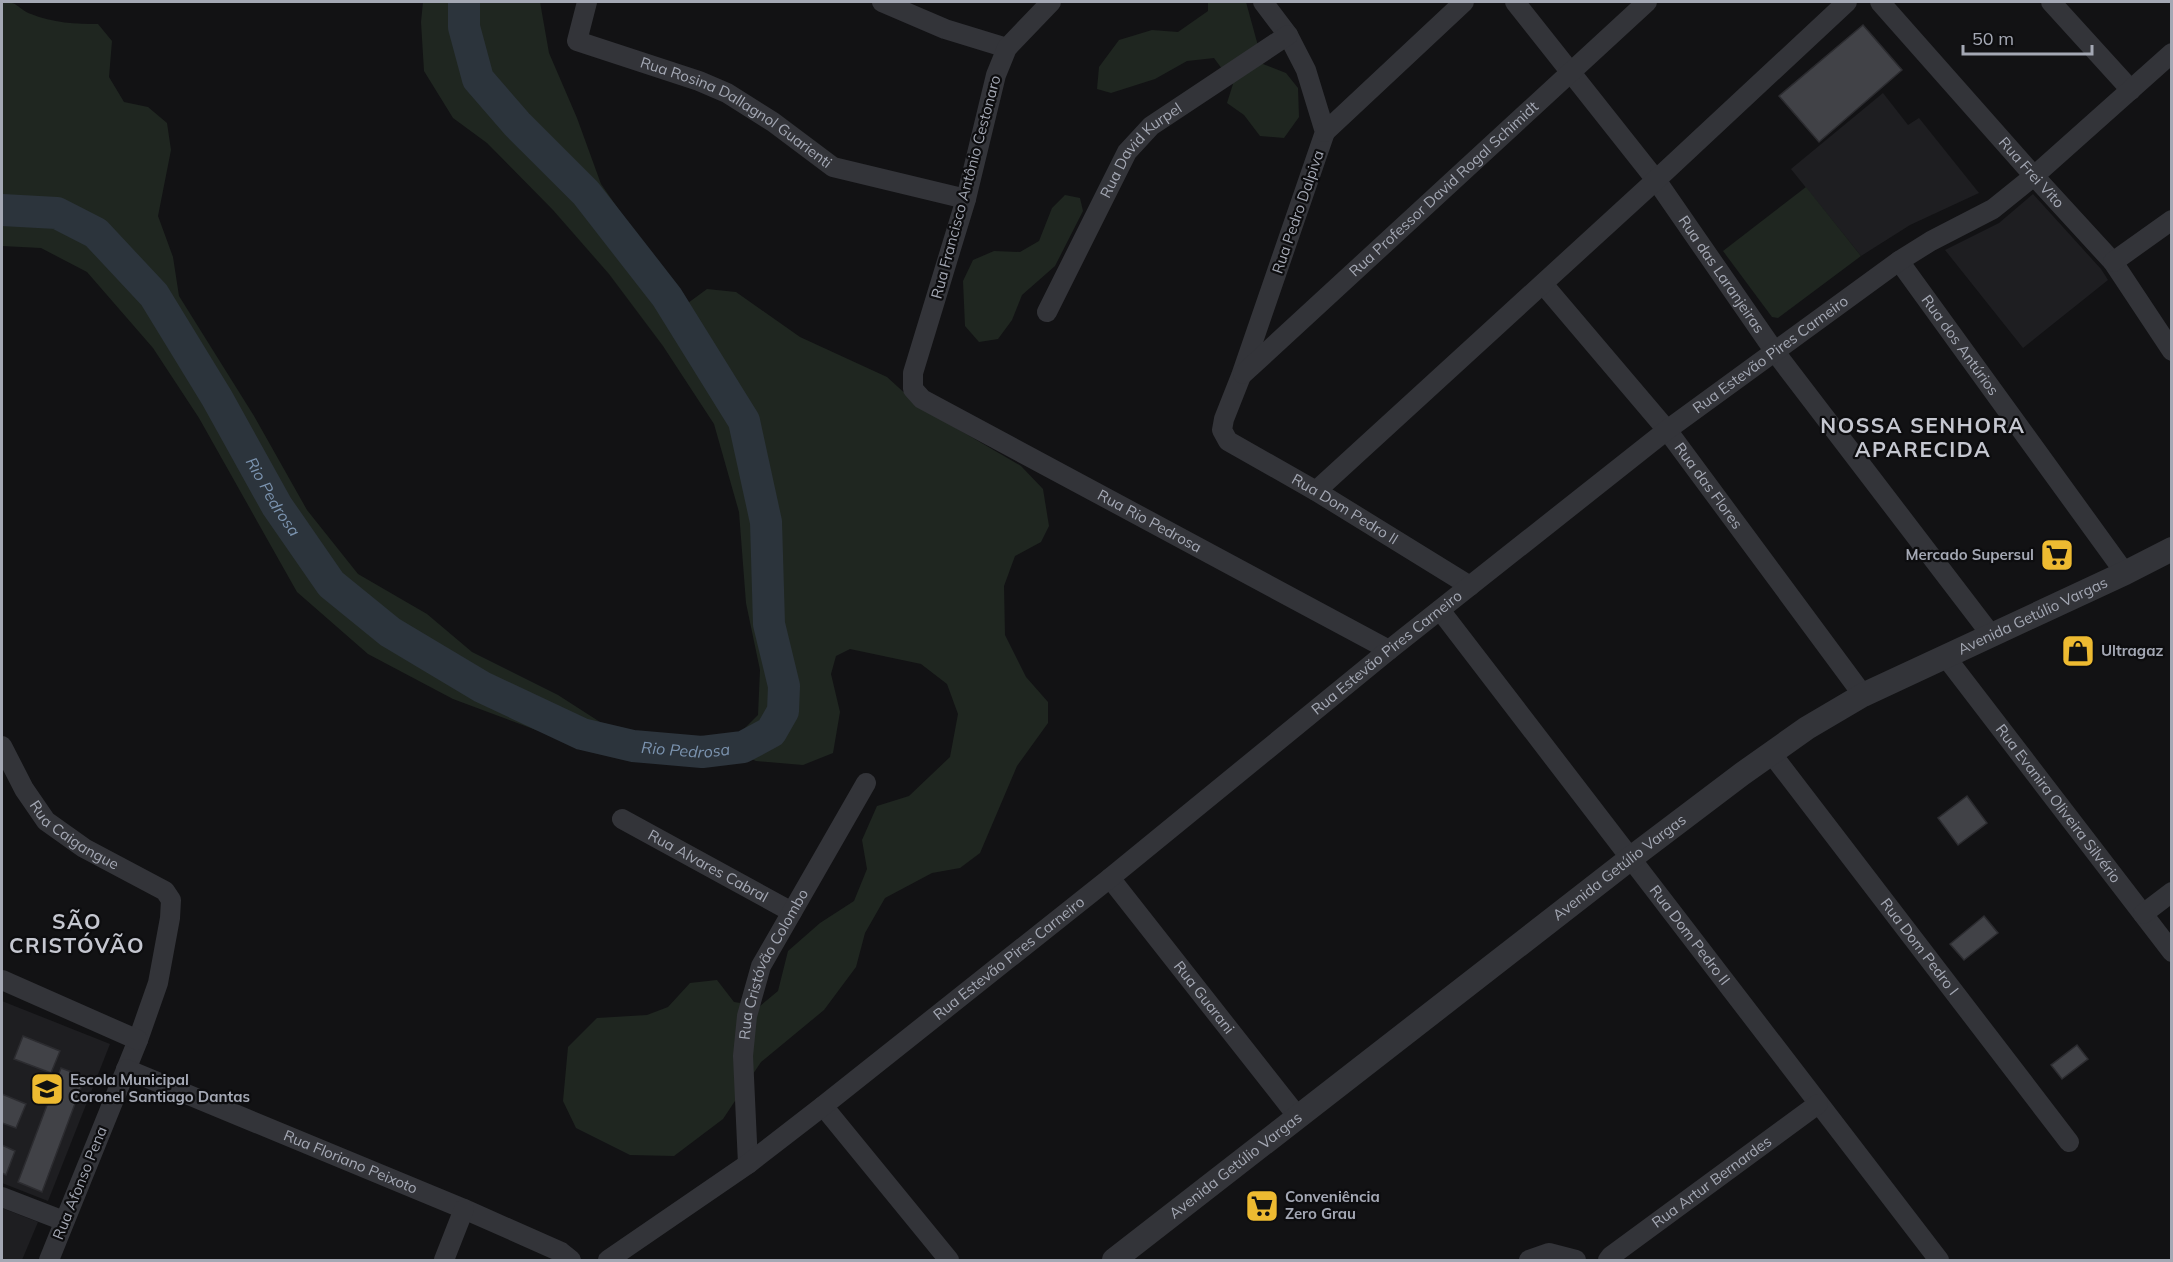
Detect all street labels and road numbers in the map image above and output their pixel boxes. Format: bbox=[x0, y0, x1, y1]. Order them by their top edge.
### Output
street label: Rua Rosina Dallagnol Guarienti bbox=[638, 52, 836, 172]
street label: Rua Francisco Antônio Cestonaro bbox=[926, 73, 1005, 301]
street label: Rua Professor David Rogal Schimidt bbox=[1345, 97, 1542, 281]
street label: Rua David Kurpel bbox=[1096, 98, 1185, 201]
street label: Rua Frei Vito bbox=[1995, 133, 2069, 212]
street label: Rua Pedro Dalpiva bbox=[1267, 148, 1328, 276]
street label: Rua das Laranjeiras bbox=[1674, 212, 1769, 337]
street label: Rua Estevão Pires Carneiro bbox=[1689, 291, 1852, 417]
street label: Rua dos Antúrios bbox=[1918, 291, 2003, 399]
street label: Rua das Flores bbox=[1670, 438, 1747, 533]
street label: Rua Dom Pedro II bbox=[1289, 469, 1402, 548]
street label: Rua Rio Pedrosa bbox=[1094, 485, 1205, 557]
street label: Avenida Getúlio Vargas bbox=[1955, 572, 2111, 659]
street label: Rua Estevão Pires Carneiro bbox=[1307, 586, 1466, 719]
street label: Rua Evanira Oliveira Silvério bbox=[1992, 720, 2125, 886]
street label: Rua Caigangue bbox=[26, 797, 122, 874]
street label: Avenida Getúlio Vargas bbox=[1549, 810, 1690, 924]
street label: Rua Alvares Cabral bbox=[645, 825, 772, 906]
street label: Rua Dom Pedro II bbox=[1646, 881, 1734, 989]
street label: Rua Cristóvão Colombo bbox=[735, 885, 812, 1041]
street label: Rua Estevão Pires Carneiro bbox=[929, 892, 1088, 1024]
street label: Rua Dom Pedro I bbox=[1877, 894, 1963, 999]
street label: Rua Guarani bbox=[1170, 957, 1239, 1037]
street label: Avenida Getúlio Vargas bbox=[1165, 1107, 1306, 1223]
street label: Rua Afonso Pena bbox=[48, 1123, 111, 1242]
street label: Rua Floriano Peixoto bbox=[281, 1125, 420, 1198]
street label: Rua Artur Bernardes bbox=[1648, 1131, 1775, 1232]

